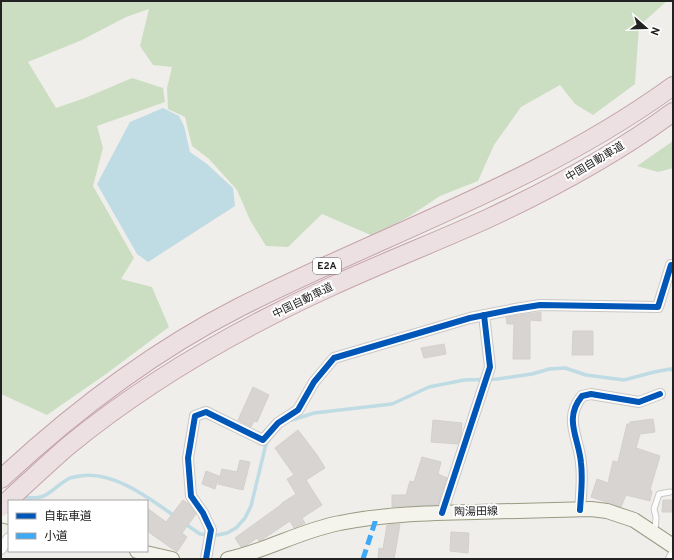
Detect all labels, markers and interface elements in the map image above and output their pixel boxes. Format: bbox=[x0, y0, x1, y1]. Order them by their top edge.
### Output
north arrow bbox=[626, 8, 666, 48]
text: N bbox=[647, 25, 662, 37]
street label: 中国自動車道 bbox=[563, 139, 627, 185]
road number: E2A bbox=[313, 258, 341, 274]
street label: 中国自動車道 bbox=[270, 280, 336, 322]
legend bbox=[8, 500, 148, 552]
street label: 陶湯田線 bbox=[454, 505, 498, 519]
text: 自転車道 bbox=[44, 509, 92, 525]
text: 小道 bbox=[44, 529, 68, 545]

